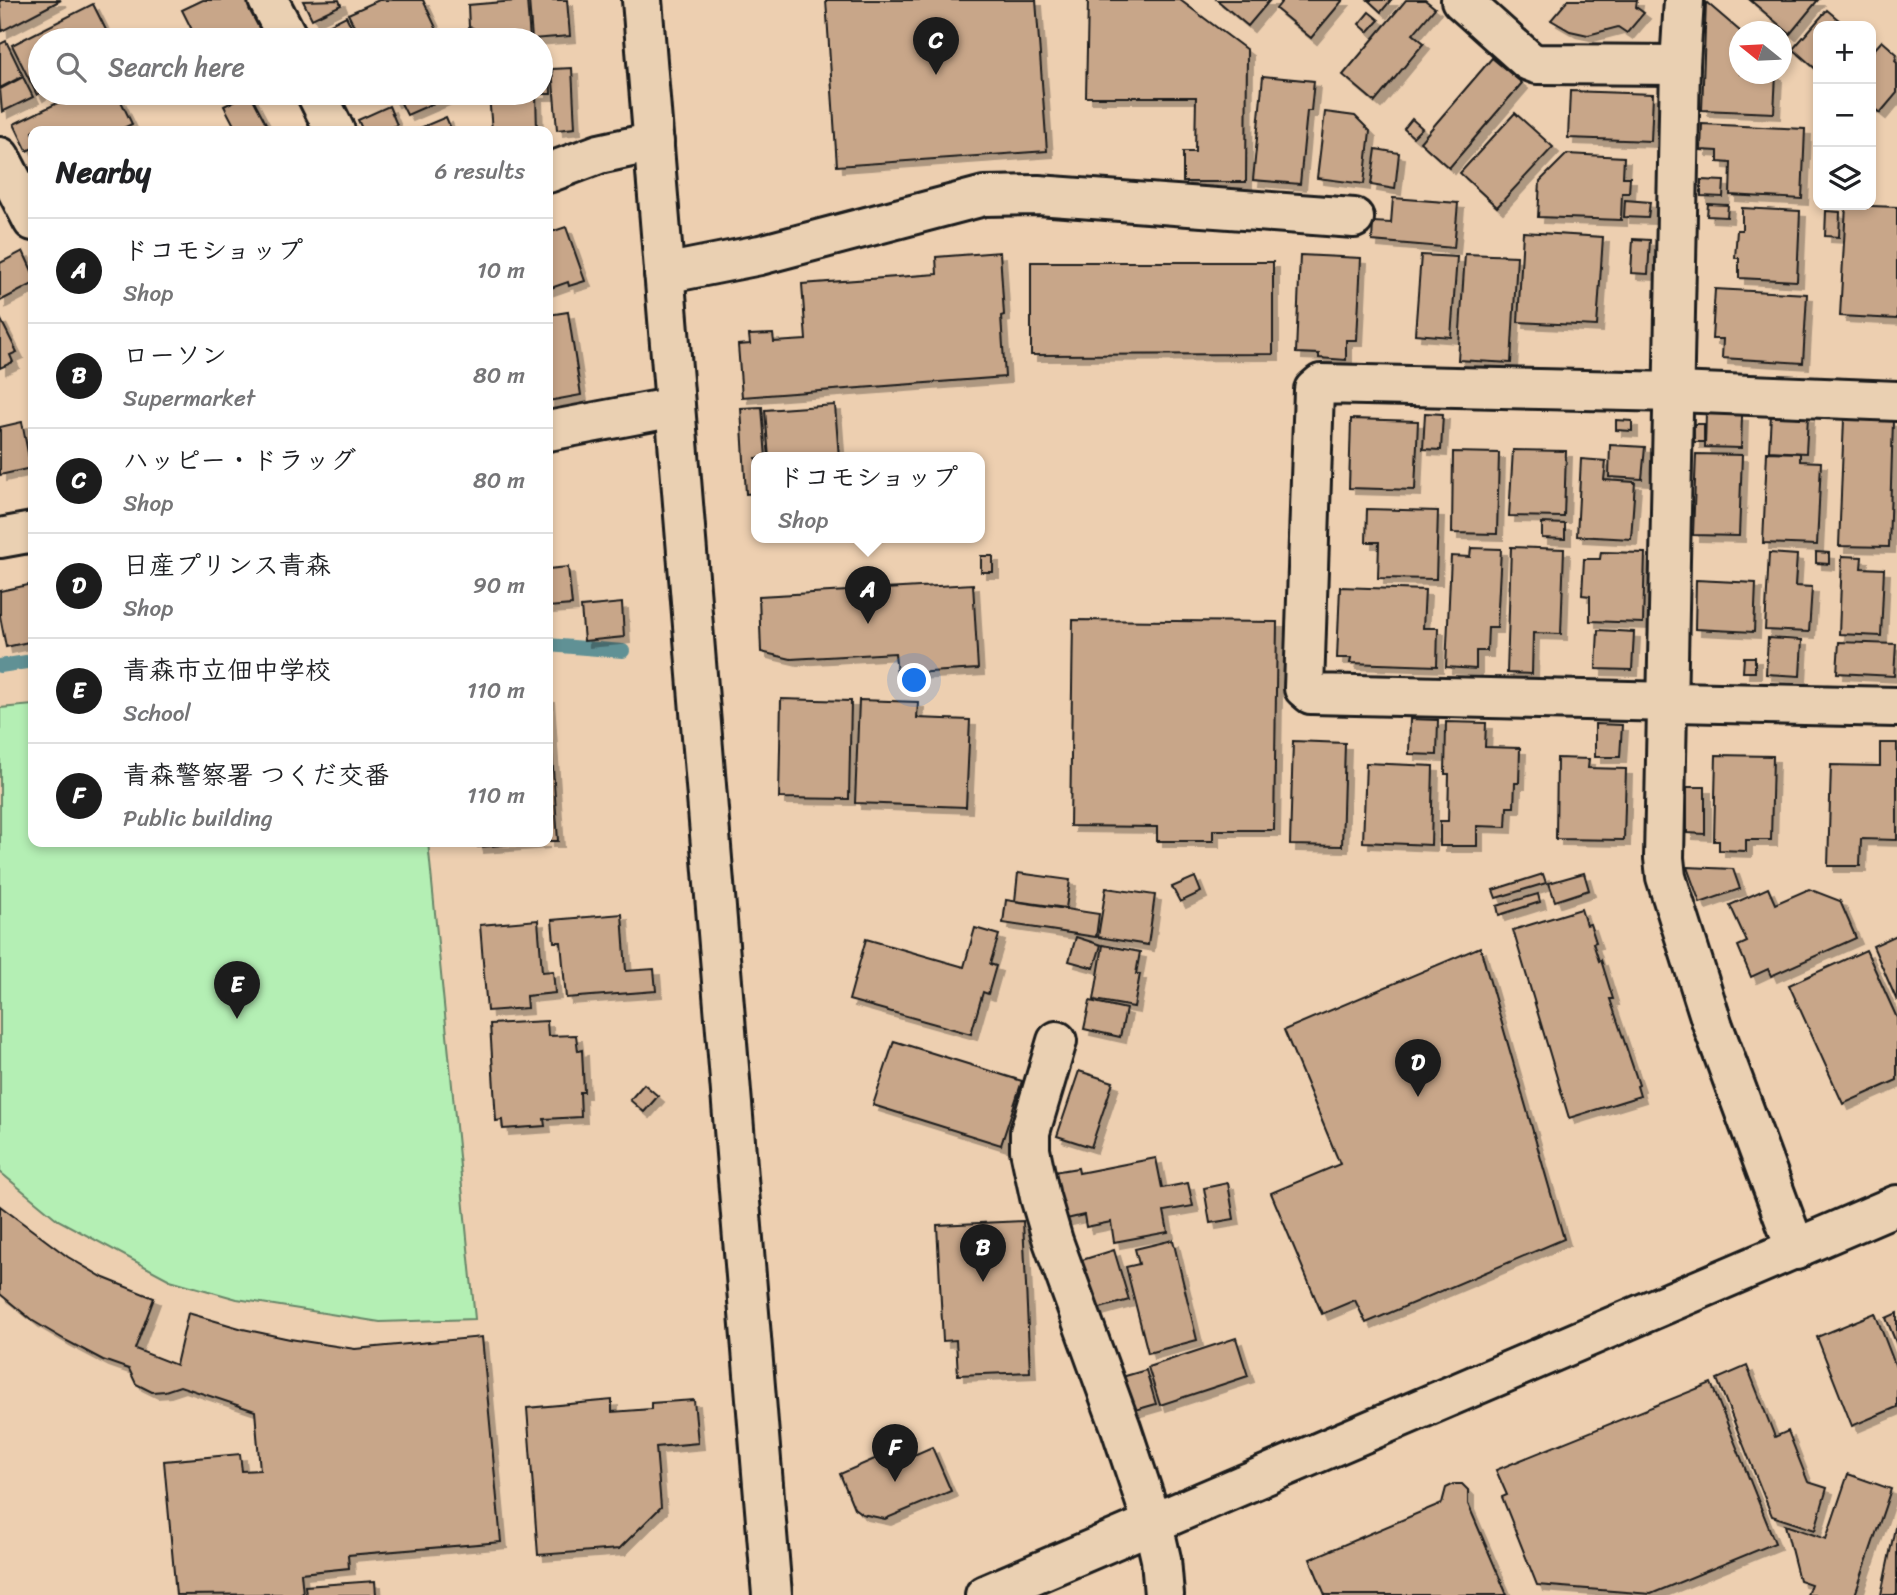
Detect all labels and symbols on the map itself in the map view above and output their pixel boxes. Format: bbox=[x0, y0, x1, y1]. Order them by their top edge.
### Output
pin: C bbox=[913, 17, 959, 75]
north arrow bbox=[1729, 21, 1792, 84]
pin: A bbox=[845, 566, 891, 624]
your location bbox=[897, 663, 931, 697]
pin: E bbox=[214, 961, 260, 1019]
pin: D bbox=[1395, 1039, 1441, 1097]
pin: B bbox=[960, 1224, 1006, 1282]
pin: F bbox=[872, 1424, 918, 1482]

